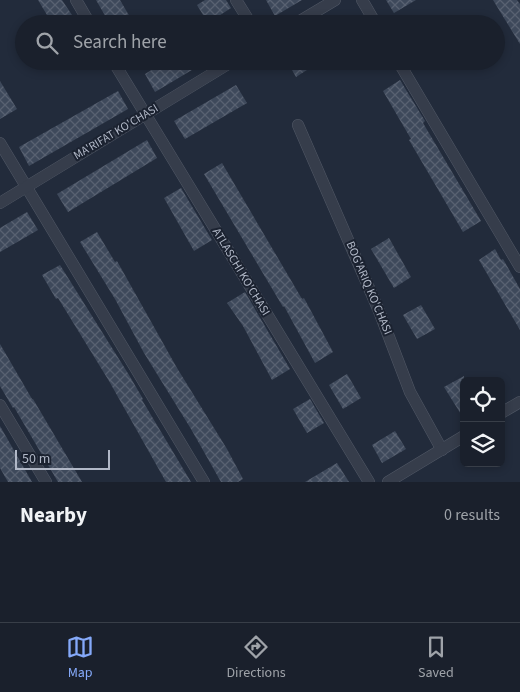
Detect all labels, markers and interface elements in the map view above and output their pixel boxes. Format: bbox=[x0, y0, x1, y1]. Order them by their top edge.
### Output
search box bbox=[15, 15, 505, 70]
icon: search bbox=[33, 29, 61, 57]
text: Search here bbox=[73, 29, 167, 56]
street label: MA'RIFAT KO'CHASI bbox=[70, 100, 162, 164]
street label: ATLASCHI KO'CHASI bbox=[208, 225, 274, 319]
street label: BOG'ARIQ KO'CHASI bbox=[342, 239, 396, 337]
map controls bbox=[460, 377, 505, 467]
button: locate bbox=[460, 377, 505, 422]
button: layers bbox=[460, 422, 505, 467]
scale bar bbox=[15, 447, 110, 470]
text: 50 m bbox=[22, 449, 50, 469]
text: Nearby bbox=[20, 500, 87, 530]
text: 0 results bbox=[444, 504, 500, 526]
tab: Map bbox=[66, 633, 94, 683]
tab: Directions bbox=[226, 633, 286, 683]
tab: Saved bbox=[418, 633, 454, 683]

